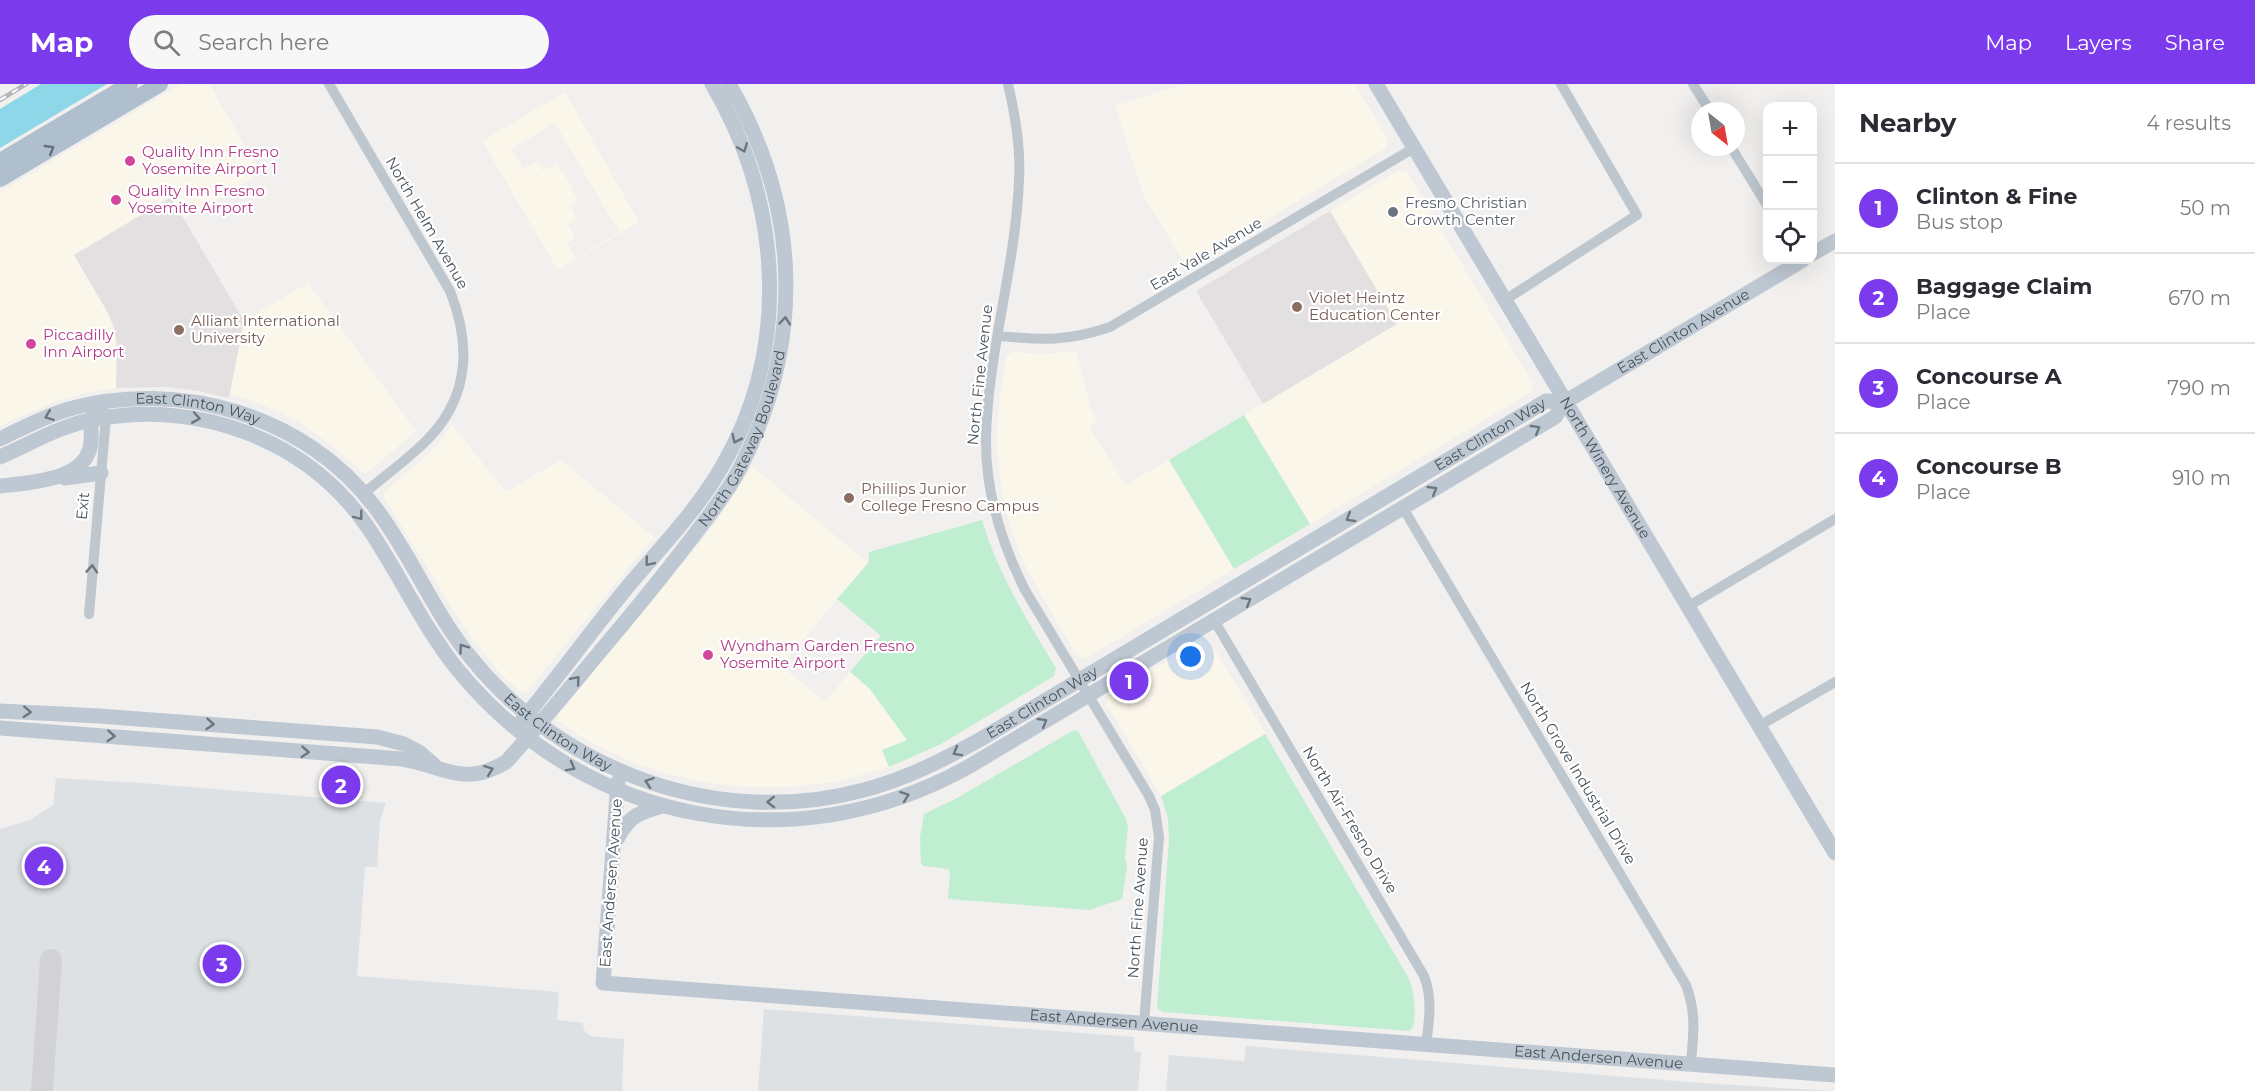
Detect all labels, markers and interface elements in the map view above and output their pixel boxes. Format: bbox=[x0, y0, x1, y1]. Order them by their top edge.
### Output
search box bbox=[129, 15, 549, 69]
text: Map bbox=[30, 25, 93, 59]
icon: search bbox=[150, 26, 183, 59]
text: Search here bbox=[198, 29, 329, 56]
text: Map bbox=[1985, 30, 2032, 55]
text: Layers bbox=[2065, 30, 2132, 55]
text: Share bbox=[2165, 30, 2225, 55]
north arrow bbox=[1691, 102, 1745, 156]
map controls bbox=[1763, 102, 1817, 264]
button: + bbox=[1763, 102, 1817, 156]
text: Nearby bbox=[1859, 107, 1956, 139]
text: 4 results bbox=[2146, 111, 2231, 135]
place label: Quality Inn Fresno Yosemite Airport 1 bbox=[142, 142, 279, 178]
one-way arrow bbox=[736, 142, 748, 153]
one-way arrow bbox=[44, 144, 54, 156]
street label: North Helm Avenue bbox=[382, 153, 473, 292]
marker: Quality Inn Fresno Yosemite Airport 1 bbox=[123, 154, 137, 168]
button: − bbox=[1763, 156, 1817, 210]
place label: Quality Inn Fresno Yosemite Airport bbox=[128, 181, 265, 217]
text: Clinton & Fine bbox=[1916, 183, 2078, 210]
marker: Quality Inn Fresno Yosemite Airport bbox=[109, 193, 123, 207]
place label: Fresno Christian Growth Center bbox=[1405, 193, 1527, 229]
text: 1 bbox=[1875, 196, 1882, 220]
text: 50 m bbox=[2180, 196, 2231, 220]
marker: Fresno Christian Growth Center bbox=[1386, 205, 1400, 219]
button: locate bbox=[1763, 210, 1817, 264]
text: Bus stop bbox=[1916, 210, 2003, 234]
street label: East Yale Avenue bbox=[1146, 213, 1265, 294]
text: Baggage Claim bbox=[1916, 273, 2092, 300]
street label: East Clinton Avenue bbox=[1613, 284, 1753, 378]
text: 2 bbox=[1873, 286, 1884, 310]
text: 670 m bbox=[2168, 286, 2231, 310]
place label: Violet Heintz Education Center bbox=[1309, 288, 1440, 324]
marker: Violet Heintz Education Center bbox=[1290, 300, 1304, 314]
text: Place bbox=[1916, 300, 1971, 324]
street label: North Fine Avenue bbox=[963, 304, 996, 446]
place label: Alliant International University bbox=[191, 311, 340, 347]
one-way arrow bbox=[778, 316, 791, 325]
marker: Alliant International University bbox=[172, 323, 186, 337]
place label: Piccadilly Inn Airport bbox=[43, 325, 124, 361]
marker: Piccadilly Inn Airport bbox=[24, 337, 38, 351]
street label: North Gateway Boulevard bbox=[694, 348, 789, 530]
text: Concourse A bbox=[1916, 363, 2062, 390]
text: 3 bbox=[1873, 376, 1884, 400]
text: 790 m bbox=[2167, 376, 2231, 400]
street label: East Clinton Way bbox=[135, 388, 264, 429]
text: Place bbox=[1916, 390, 1971, 414]
street label: East Clinton Way bbox=[1430, 393, 1550, 475]
street label: North Winery Avenue bbox=[1556, 393, 1655, 542]
one-way arrow bbox=[44, 409, 55, 421]
one-way arrow bbox=[191, 411, 201, 424]
one-way arrow bbox=[1530, 424, 1540, 436]
one-way arrow bbox=[732, 432, 743, 443]
text: Concourse B bbox=[1916, 453, 2062, 480]
text: 4 bbox=[1872, 466, 1885, 490]
text: 910 m bbox=[2172, 466, 2231, 490]
place label: Phillips Junior College Fresno Campus bbox=[861, 479, 1039, 515]
text: Place bbox=[1916, 480, 1971, 504]
one-way arrow bbox=[1427, 486, 1437, 497]
street label: Exit bbox=[72, 491, 93, 521]
marker: Phillips Junior College Fresno Campus bbox=[842, 491, 856, 505]
one-way arrow bbox=[352, 509, 363, 520]
one-way arrow bbox=[1346, 511, 1356, 522]
one-way arrow bbox=[645, 555, 656, 566]
one-way arrow bbox=[86, 565, 99, 574]
one-way arrow bbox=[1241, 596, 1251, 608]
place label: Wyndham Garden Fresno Yosemite Airport bbox=[720, 636, 915, 672]
your location bbox=[1176, 642, 1205, 671]
one-way arrow bbox=[459, 643, 470, 654]
marker: Wyndham Garden Fresno Yosemite Airport bbox=[701, 648, 715, 662]
pin: 1 bbox=[1110, 658, 1148, 704]
street label: East Clinton Way bbox=[982, 661, 1102, 743]
one-way arrow bbox=[569, 676, 580, 687]
street label: North Grove Industrial Drive bbox=[1516, 678, 1641, 868]
street label: East Clinton Way bbox=[500, 689, 616, 775]
one-way arrow bbox=[23, 706, 32, 719]
one-way arrow bbox=[206, 717, 215, 730]
one-way arrow bbox=[1037, 718, 1047, 730]
one-way arrow bbox=[106, 730, 115, 743]
street label: North Air-Fresno Drive bbox=[1299, 743, 1402, 897]
one-way arrow bbox=[301, 745, 310, 758]
one-way arrow bbox=[953, 745, 963, 756]
one-way arrow bbox=[565, 760, 575, 771]
pin: 2 bbox=[322, 762, 360, 808]
one-way arrow bbox=[483, 765, 493, 778]
one-way arrow bbox=[644, 777, 655, 790]
one-way arrow bbox=[900, 790, 910, 803]
one-way arrow bbox=[766, 796, 775, 808]
street label: East Andersen Avenue bbox=[595, 798, 626, 968]
street label: North Fine Avenue bbox=[1123, 837, 1152, 979]
pin: 4 bbox=[24, 844, 63, 888]
pin: 3 bbox=[202, 942, 242, 986]
street label: East Andersen Avenue bbox=[1029, 1005, 1199, 1036]
street label: East Andersen Avenue bbox=[1514, 1041, 1684, 1073]

